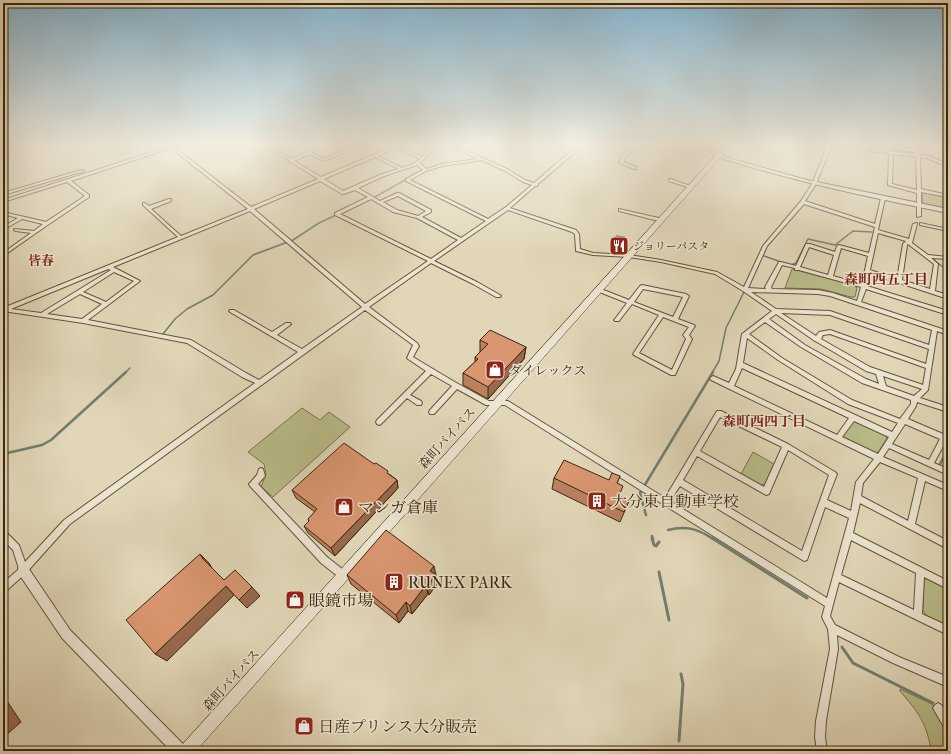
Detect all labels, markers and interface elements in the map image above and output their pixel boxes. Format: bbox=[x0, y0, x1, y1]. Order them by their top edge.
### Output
restaurant icon: ジョリーパスタ bbox=[608, 235, 630, 257]
place label: ジョリーパスタ bbox=[633, 240, 709, 253]
district label: 皆春 bbox=[28, 253, 54, 268]
district label: 森町西五丁目 bbox=[844, 271, 928, 288]
shop icon: ダイレックス bbox=[484, 359, 506, 381]
place label: ダイレックス bbox=[509, 363, 586, 378]
street label: 森町バイパス bbox=[415, 404, 479, 472]
district label: 森町西四丁目 bbox=[722, 413, 806, 430]
building icon: 大分東自動車学校 bbox=[586, 490, 608, 512]
place label: 大分東自動車学校 bbox=[611, 492, 739, 511]
shop icon: マンガ倉庫 bbox=[333, 496, 355, 518]
place label: マンガ倉庫 bbox=[358, 498, 438, 517]
building icon: RUNEX PARK bbox=[383, 571, 405, 593]
place label: RUNEX PARK bbox=[408, 573, 513, 592]
shop icon: 眼鏡市場 bbox=[284, 589, 306, 611]
place label: 眼鏡市場 bbox=[309, 591, 373, 610]
street label: 森町バイパス bbox=[199, 646, 263, 714]
shop icon: 日産プリンス大分販売 bbox=[293, 715, 315, 737]
place label: 日産プリンス大分販売 bbox=[318, 717, 477, 736]

